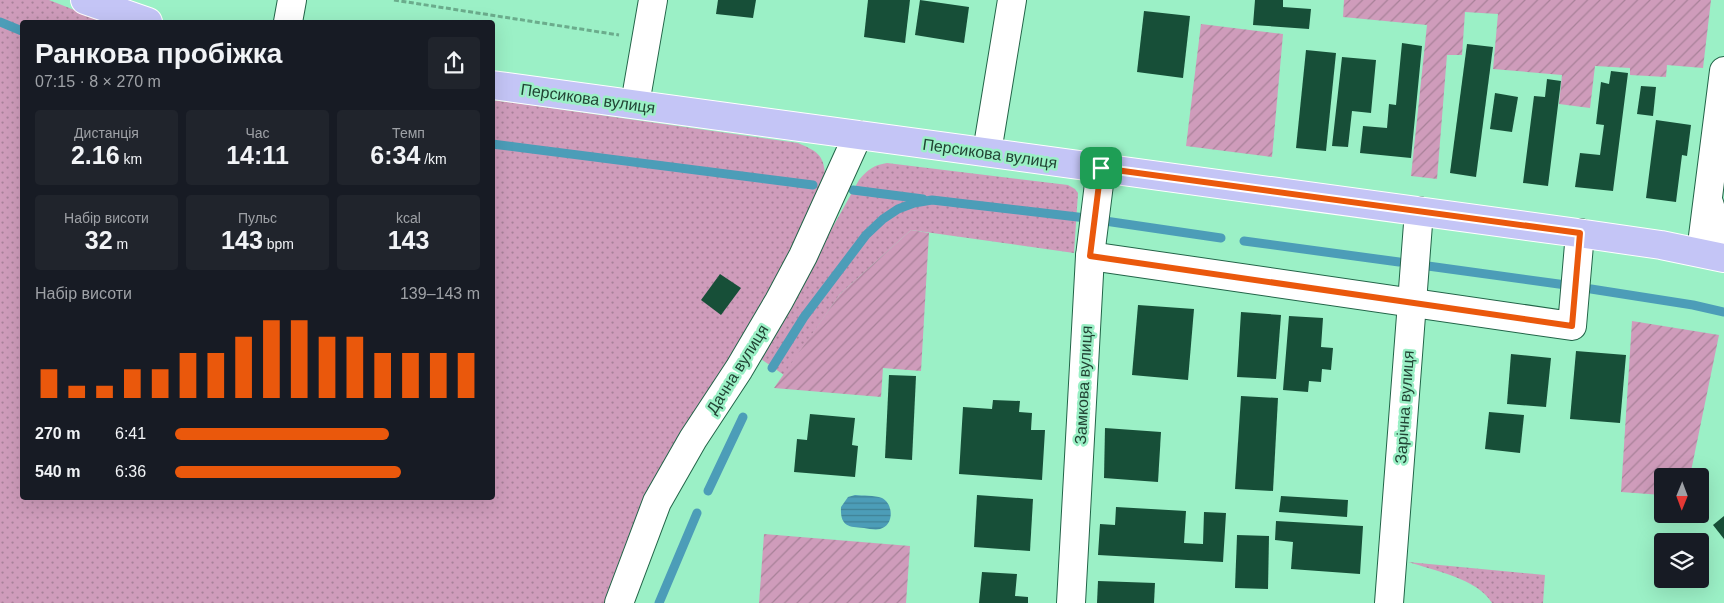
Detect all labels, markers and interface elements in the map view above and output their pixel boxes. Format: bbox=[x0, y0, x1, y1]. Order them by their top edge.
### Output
button: share bbox=[428, 37, 480, 89]
text: Ранкова пробіжка bbox=[35, 38, 282, 69]
text: 07:15 · 8 × 270 m bbox=[35, 73, 161, 90]
street label: Персикова вулиця bbox=[519, 81, 656, 116]
text: Дистанція bbox=[74, 125, 139, 141]
text: Час bbox=[245, 125, 270, 141]
text: Темп bbox=[392, 125, 425, 141]
street label: Персикова вулиця bbox=[921, 136, 1058, 171]
text: 2.16 bbox=[71, 141, 120, 169]
text: 14:11 bbox=[226, 141, 289, 169]
text: 6:34 bbox=[370, 141, 420, 169]
pin bbox=[1080, 147, 1122, 189]
text: km bbox=[120, 151, 142, 167]
text: /km bbox=[420, 151, 447, 167]
icon: arrive bbox=[1087, 154, 1115, 182]
text: Набір висоти bbox=[64, 210, 149, 226]
text: Пульс bbox=[238, 210, 277, 226]
text: kcal bbox=[396, 210, 421, 226]
text: 32 bbox=[85, 226, 113, 254]
text: 143 bbox=[221, 226, 263, 254]
text: 143 bbox=[388, 226, 429, 254]
text: m bbox=[113, 236, 128, 252]
text: bpm bbox=[263, 236, 294, 252]
text: Набір висоти bbox=[35, 285, 132, 302]
text: 139–143 m bbox=[400, 285, 480, 302]
street label: Дачна вулиця bbox=[703, 322, 772, 417]
street label: Замкова вулиця bbox=[1072, 325, 1095, 445]
street label: Зарічна вулиця bbox=[1392, 350, 1417, 464]
text: 270 m bbox=[35, 425, 80, 442]
text: 6:41 bbox=[115, 425, 146, 442]
text: 540 m bbox=[35, 463, 80, 480]
text: 6:36 bbox=[115, 463, 146, 480]
north arrow bbox=[1654, 468, 1709, 522]
map controls bbox=[1654, 468, 1709, 588]
button: layers bbox=[1654, 533, 1709, 588]

